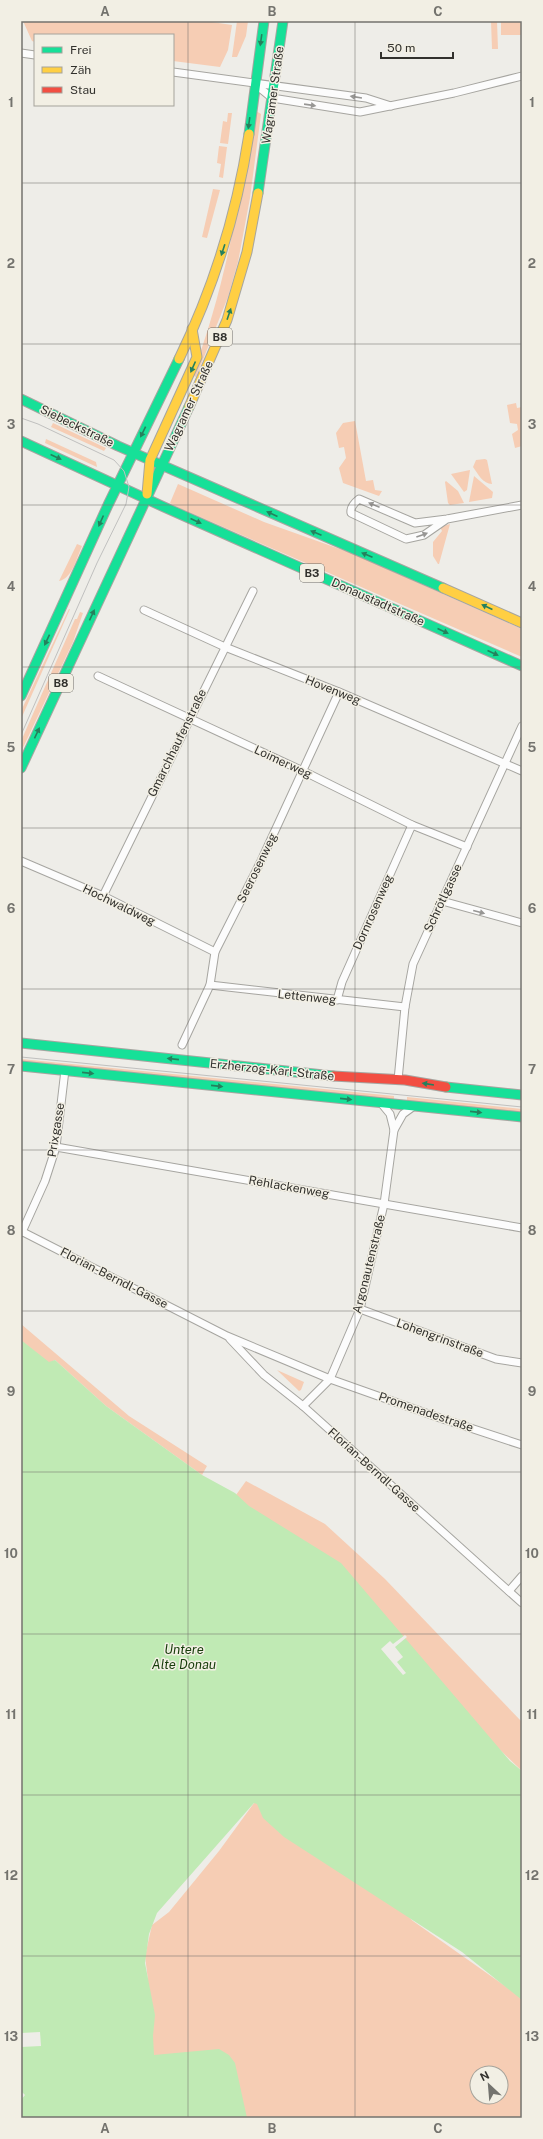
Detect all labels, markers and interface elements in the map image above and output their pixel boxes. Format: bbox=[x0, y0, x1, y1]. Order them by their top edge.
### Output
text: A bbox=[100, 4, 110, 19]
text: B bbox=[268, 4, 277, 19]
text: C bbox=[433, 4, 443, 19]
legend bbox=[34, 34, 174, 106]
one-way arrow bbox=[258, 34, 264, 46]
scale bar bbox=[381, 34, 453, 60]
text: 50 m bbox=[387, 41, 415, 55]
text: Frei bbox=[70, 43, 92, 57]
street label: Wagramer Straße bbox=[259, 45, 287, 145]
text: Zäh bbox=[70, 63, 91, 77]
text: Stau bbox=[70, 83, 96, 97]
one-way arrow bbox=[350, 94, 362, 100]
text: 1 bbox=[8, 95, 14, 110]
text: 1 bbox=[529, 95, 535, 110]
one-way arrow bbox=[304, 102, 317, 108]
one-way arrow bbox=[246, 117, 253, 129]
one-way arrow bbox=[220, 244, 226, 256]
text: 2 bbox=[7, 256, 15, 271]
text: 2 bbox=[528, 256, 536, 271]
one-way arrow bbox=[226, 308, 232, 320]
road number: B8 bbox=[208, 328, 232, 346]
street label: Wagramer Straße bbox=[162, 358, 216, 454]
one-way arrow bbox=[190, 361, 196, 372]
street label: Siebeckstraße bbox=[38, 402, 116, 450]
text: 3 bbox=[7, 417, 16, 432]
text: 3 bbox=[528, 417, 537, 432]
one-way arrow bbox=[140, 427, 146, 438]
one-way arrow bbox=[51, 454, 62, 460]
one-way arrow bbox=[368, 502, 380, 508]
one-way arrow bbox=[266, 511, 277, 517]
one-way arrow bbox=[98, 516, 104, 527]
one-way arrow bbox=[191, 519, 203, 525]
one-way arrow bbox=[310, 530, 321, 536]
one-way arrow bbox=[416, 532, 428, 538]
one-way arrow bbox=[362, 552, 373, 558]
road number: B3 bbox=[300, 564, 324, 582]
street label: Donaustadtstraße bbox=[329, 575, 427, 629]
text: 4 bbox=[7, 579, 16, 594]
text: 4 bbox=[528, 579, 537, 594]
one-way arrow bbox=[481, 604, 492, 610]
one-way arrow bbox=[89, 610, 95, 621]
one-way arrow bbox=[437, 628, 448, 634]
one-way arrow bbox=[44, 634, 50, 645]
one-way arrow bbox=[487, 651, 499, 657]
street label: Hovenweg bbox=[303, 673, 363, 707]
road number: B8 bbox=[49, 674, 73, 692]
street label: Gmarchhaufenstraße bbox=[145, 687, 209, 799]
one-way arrow bbox=[34, 727, 41, 739]
text: 5 bbox=[7, 740, 16, 755]
text: 5 bbox=[528, 740, 537, 755]
street label: Loimerweg bbox=[252, 743, 314, 781]
street label: Seerosenweg bbox=[234, 831, 280, 905]
street label: Schrötlgasse bbox=[421, 861, 465, 934]
street label: Dornrosenweg bbox=[350, 872, 396, 952]
street label: Hochwaldweg bbox=[80, 881, 158, 929]
text: 6 bbox=[7, 901, 16, 916]
text: 6 bbox=[528, 901, 537, 916]
one-way arrow bbox=[474, 909, 486, 915]
street label: Lettenweg bbox=[277, 987, 337, 1007]
one-way arrow bbox=[167, 1056, 179, 1063]
street label: Erzherzog-Karl-Straße bbox=[209, 1057, 335, 1084]
text: 7 bbox=[7, 1062, 15, 1077]
text: 7 bbox=[528, 1062, 536, 1077]
one-way arrow bbox=[82, 1069, 94, 1076]
one-way arrow bbox=[422, 1081, 434, 1087]
one-way arrow bbox=[211, 1082, 223, 1089]
one-way arrow bbox=[340, 1095, 352, 1102]
street label: Prixgasse bbox=[45, 1102, 67, 1158]
one-way arrow bbox=[470, 1109, 482, 1115]
street label: Rehlackenweg bbox=[248, 1173, 330, 1201]
street label: Argonautenstraße bbox=[350, 1213, 388, 1315]
text: 8 bbox=[7, 1223, 16, 1238]
text: 8 bbox=[528, 1223, 537, 1238]
street label: Florian-Berndl-Gasse bbox=[58, 1245, 170, 1311]
street label: Lohengrinstraße bbox=[394, 1316, 486, 1360]
text: 9 bbox=[7, 1384, 15, 1399]
text: 9 bbox=[528, 1384, 536, 1399]
street label: Promenadestraße bbox=[377, 1389, 475, 1435]
street label: Florian-Berndl-Gasse bbox=[325, 1425, 423, 1515]
text: 10 bbox=[4, 1546, 18, 1561]
text: 10 bbox=[525, 1546, 539, 1561]
water label: Untere Alte Donau bbox=[152, 1642, 216, 1672]
text: 11 bbox=[5, 1707, 17, 1722]
text: 11 bbox=[526, 1707, 538, 1722]
text: 12 bbox=[4, 1868, 18, 1883]
text: 12 bbox=[525, 1868, 539, 1883]
text: 13 bbox=[4, 2029, 18, 2044]
text: 13 bbox=[525, 2029, 539, 2044]
north arrow bbox=[469, 2065, 509, 2105]
text: N bbox=[478, 2069, 491, 2083]
text: A bbox=[100, 2121, 110, 2136]
text: B bbox=[268, 2121, 277, 2136]
text: C bbox=[433, 2121, 443, 2136]

